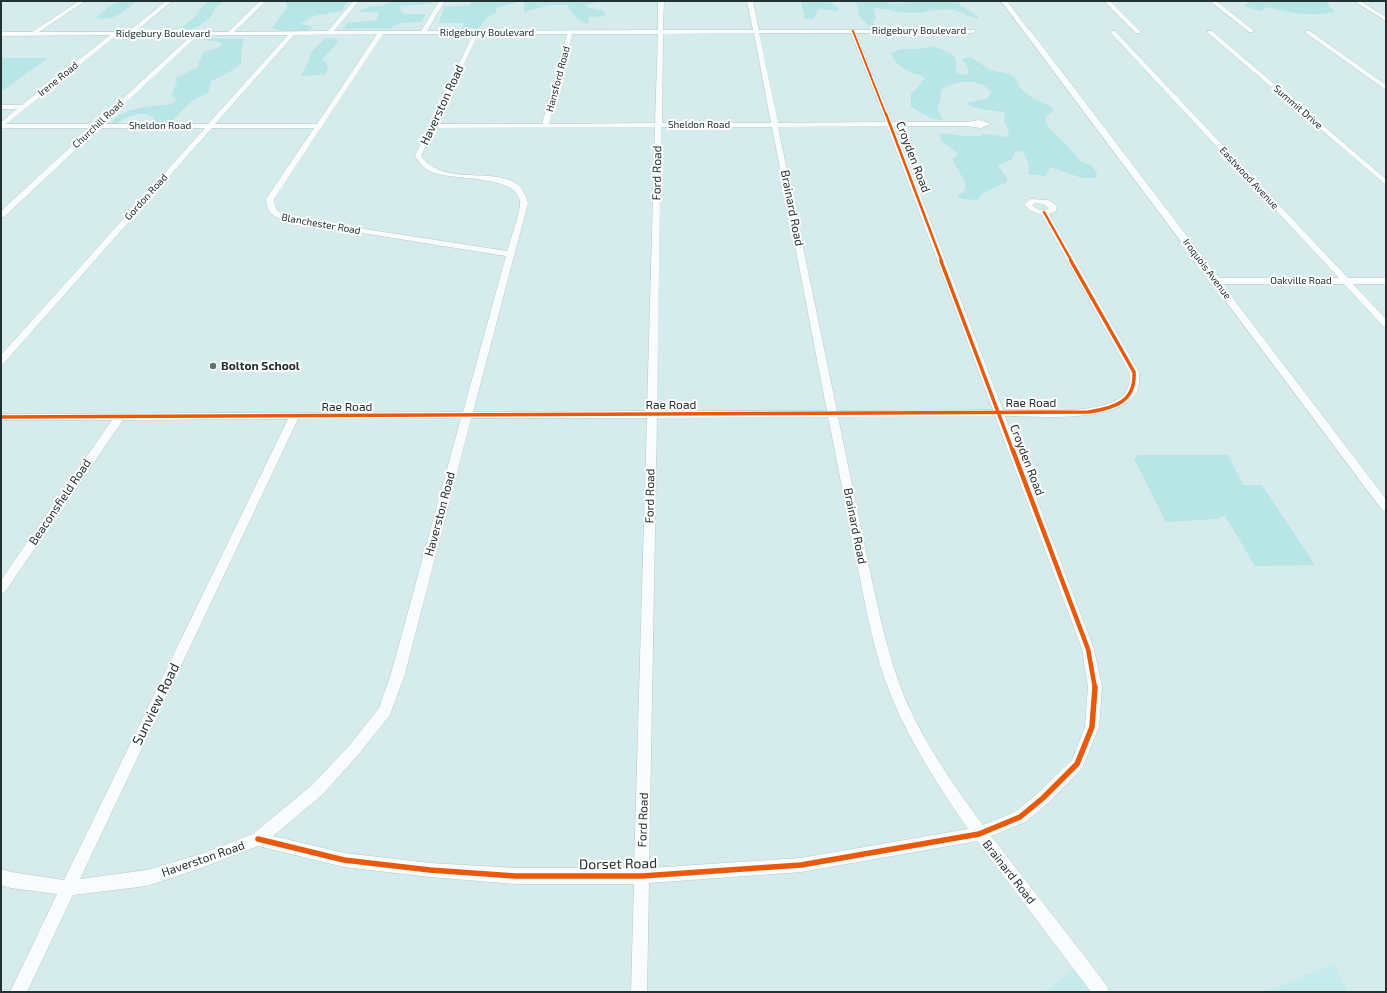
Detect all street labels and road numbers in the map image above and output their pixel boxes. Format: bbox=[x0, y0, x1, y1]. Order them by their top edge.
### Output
street label: Ridgebury Boulevard bbox=[872, 25, 966, 37]
street label: Ridgebury Boulevard bbox=[440, 27, 534, 39]
street label: Ridgebury Boulevard bbox=[116, 28, 210, 40]
street label: Hansford Road bbox=[543, 45, 573, 113]
street label: Irene Road bbox=[35, 59, 81, 99]
street label: Haverston Road bbox=[417, 63, 467, 147]
street label: Summit Drive bbox=[1271, 82, 1325, 132]
street label: Churchill Road bbox=[70, 97, 126, 151]
street label: Sheldon Road bbox=[668, 119, 730, 131]
street label: Croyden Road bbox=[893, 119, 933, 195]
street label: Sheldon Road bbox=[129, 120, 191, 132]
street label: Eastwood Avenue bbox=[1217, 144, 1281, 212]
street label: Ford Road bbox=[649, 145, 665, 201]
street label: Brainard Road bbox=[778, 169, 806, 247]
street label: Gordon Road bbox=[122, 171, 170, 223]
street label: Blanchester Road bbox=[281, 211, 361, 237]
street label: Iroquois Avenue bbox=[1180, 236, 1234, 302]
street label: Oakville Road bbox=[1270, 275, 1332, 287]
street label: Rae Road bbox=[1006, 396, 1056, 410]
street label: Rae Road bbox=[646, 398, 696, 412]
street label: Rae Road bbox=[322, 400, 372, 414]
street label: Croyden Road bbox=[1007, 422, 1047, 498]
street label: Beaconsfield Road bbox=[26, 456, 94, 548]
street label: Ford Road bbox=[642, 468, 658, 524]
street label: Haverston Road bbox=[422, 470, 458, 558]
street label: Brainard Road bbox=[841, 487, 869, 565]
street label: Sunview Road bbox=[129, 660, 183, 748]
street label: Ford Road bbox=[635, 792, 651, 848]
street label: Brainard Road bbox=[980, 837, 1038, 907]
street label: Haverston Road bbox=[160, 838, 246, 880]
street label: Dorset Road bbox=[579, 855, 657, 873]

